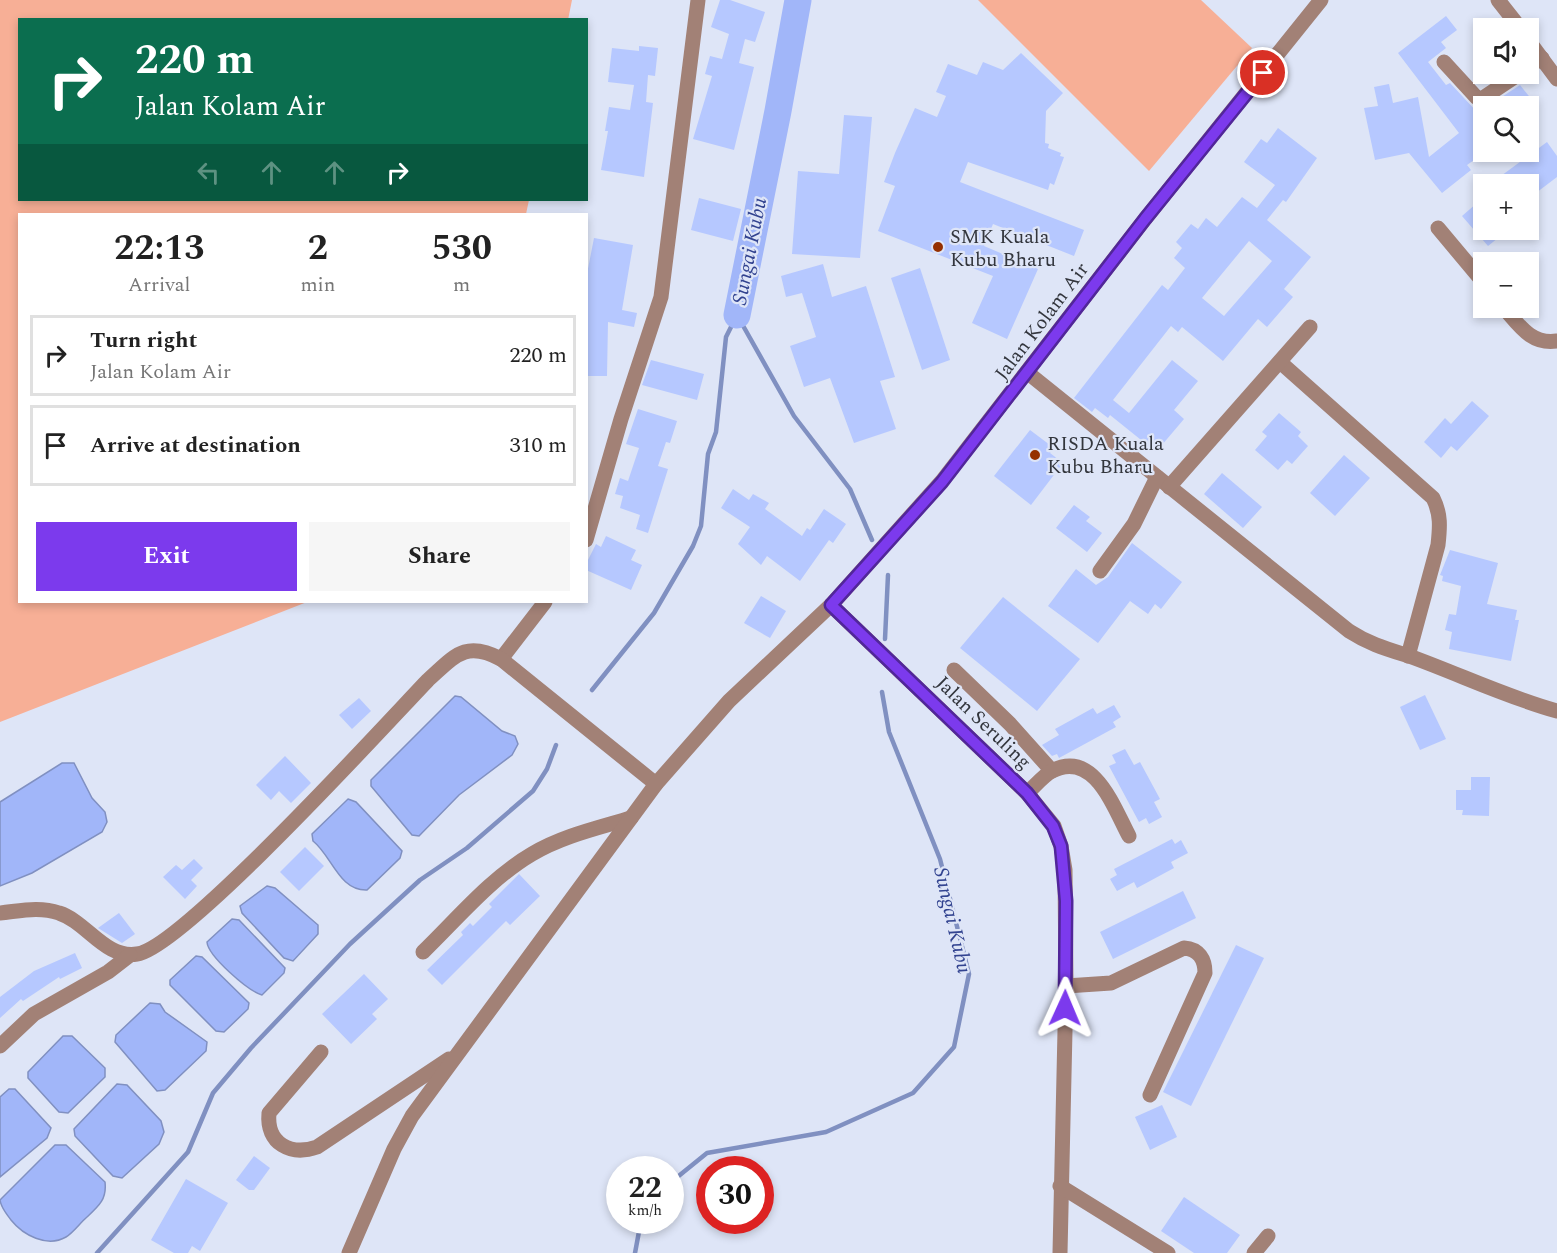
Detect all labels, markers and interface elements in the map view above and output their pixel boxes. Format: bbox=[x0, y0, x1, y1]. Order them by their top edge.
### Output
map controls bbox=[1473, 18, 1539, 318]
button: sound bbox=[1473, 18, 1539, 84]
text: 220 m bbox=[135, 29, 254, 92]
icon: right bbox=[36, 42, 114, 120]
pin bbox=[1237, 47, 1288, 98]
icon: arrive bbox=[1246, 56, 1279, 89]
text: Jalan Kolam Air bbox=[135, 86, 325, 128]
button: search bbox=[1473, 96, 1539, 162]
icon: left bbox=[192, 156, 225, 189]
icon: ahead bbox=[255, 156, 288, 189]
icon: ahead bbox=[318, 156, 351, 189]
icon: right bbox=[381, 156, 414, 189]
button: + bbox=[1473, 174, 1539, 240]
water label: Sungai Kubu bbox=[724, 195, 776, 308]
text: 22:13 bbox=[114, 221, 204, 276]
text: 2 bbox=[308, 221, 328, 276]
text: 530 bbox=[431, 221, 492, 276]
place label: SMK Kuala Kubu Bharu bbox=[950, 222, 1056, 275]
marker: SMK Kuala Kubu Bharu bbox=[931, 240, 945, 254]
button: − bbox=[1473, 252, 1539, 318]
street label: Jalan Kolam Air bbox=[987, 256, 1096, 387]
text: Arrival bbox=[128, 270, 190, 300]
text: min bbox=[300, 270, 335, 300]
text: m bbox=[453, 270, 470, 300]
text: Turn right bbox=[90, 324, 197, 357]
icon: right bbox=[39, 339, 72, 372]
text: 220 m bbox=[510, 339, 567, 372]
text: Jalan Kolam Air bbox=[90, 357, 231, 387]
icon: arrive bbox=[39, 429, 72, 462]
text: Arrive at destination bbox=[90, 429, 301, 462]
text: 310 m bbox=[510, 429, 567, 462]
place label: RISDA Kuala Kubu Bharu bbox=[1047, 429, 1164, 482]
marker: RISDA Kuala Kubu Bharu bbox=[1028, 448, 1042, 462]
button: Exit bbox=[36, 522, 297, 591]
button: Share bbox=[309, 522, 570, 591]
street label: Jalan Seruling bbox=[928, 669, 1038, 776]
water label: Sungai Kubu bbox=[924, 864, 980, 977]
position arrow bbox=[1033, 976, 1097, 1040]
speed limit sign: 30 bbox=[696, 1156, 774, 1234]
text: 22 bbox=[628, 1165, 662, 1211]
text: km/h bbox=[628, 1199, 662, 1222]

